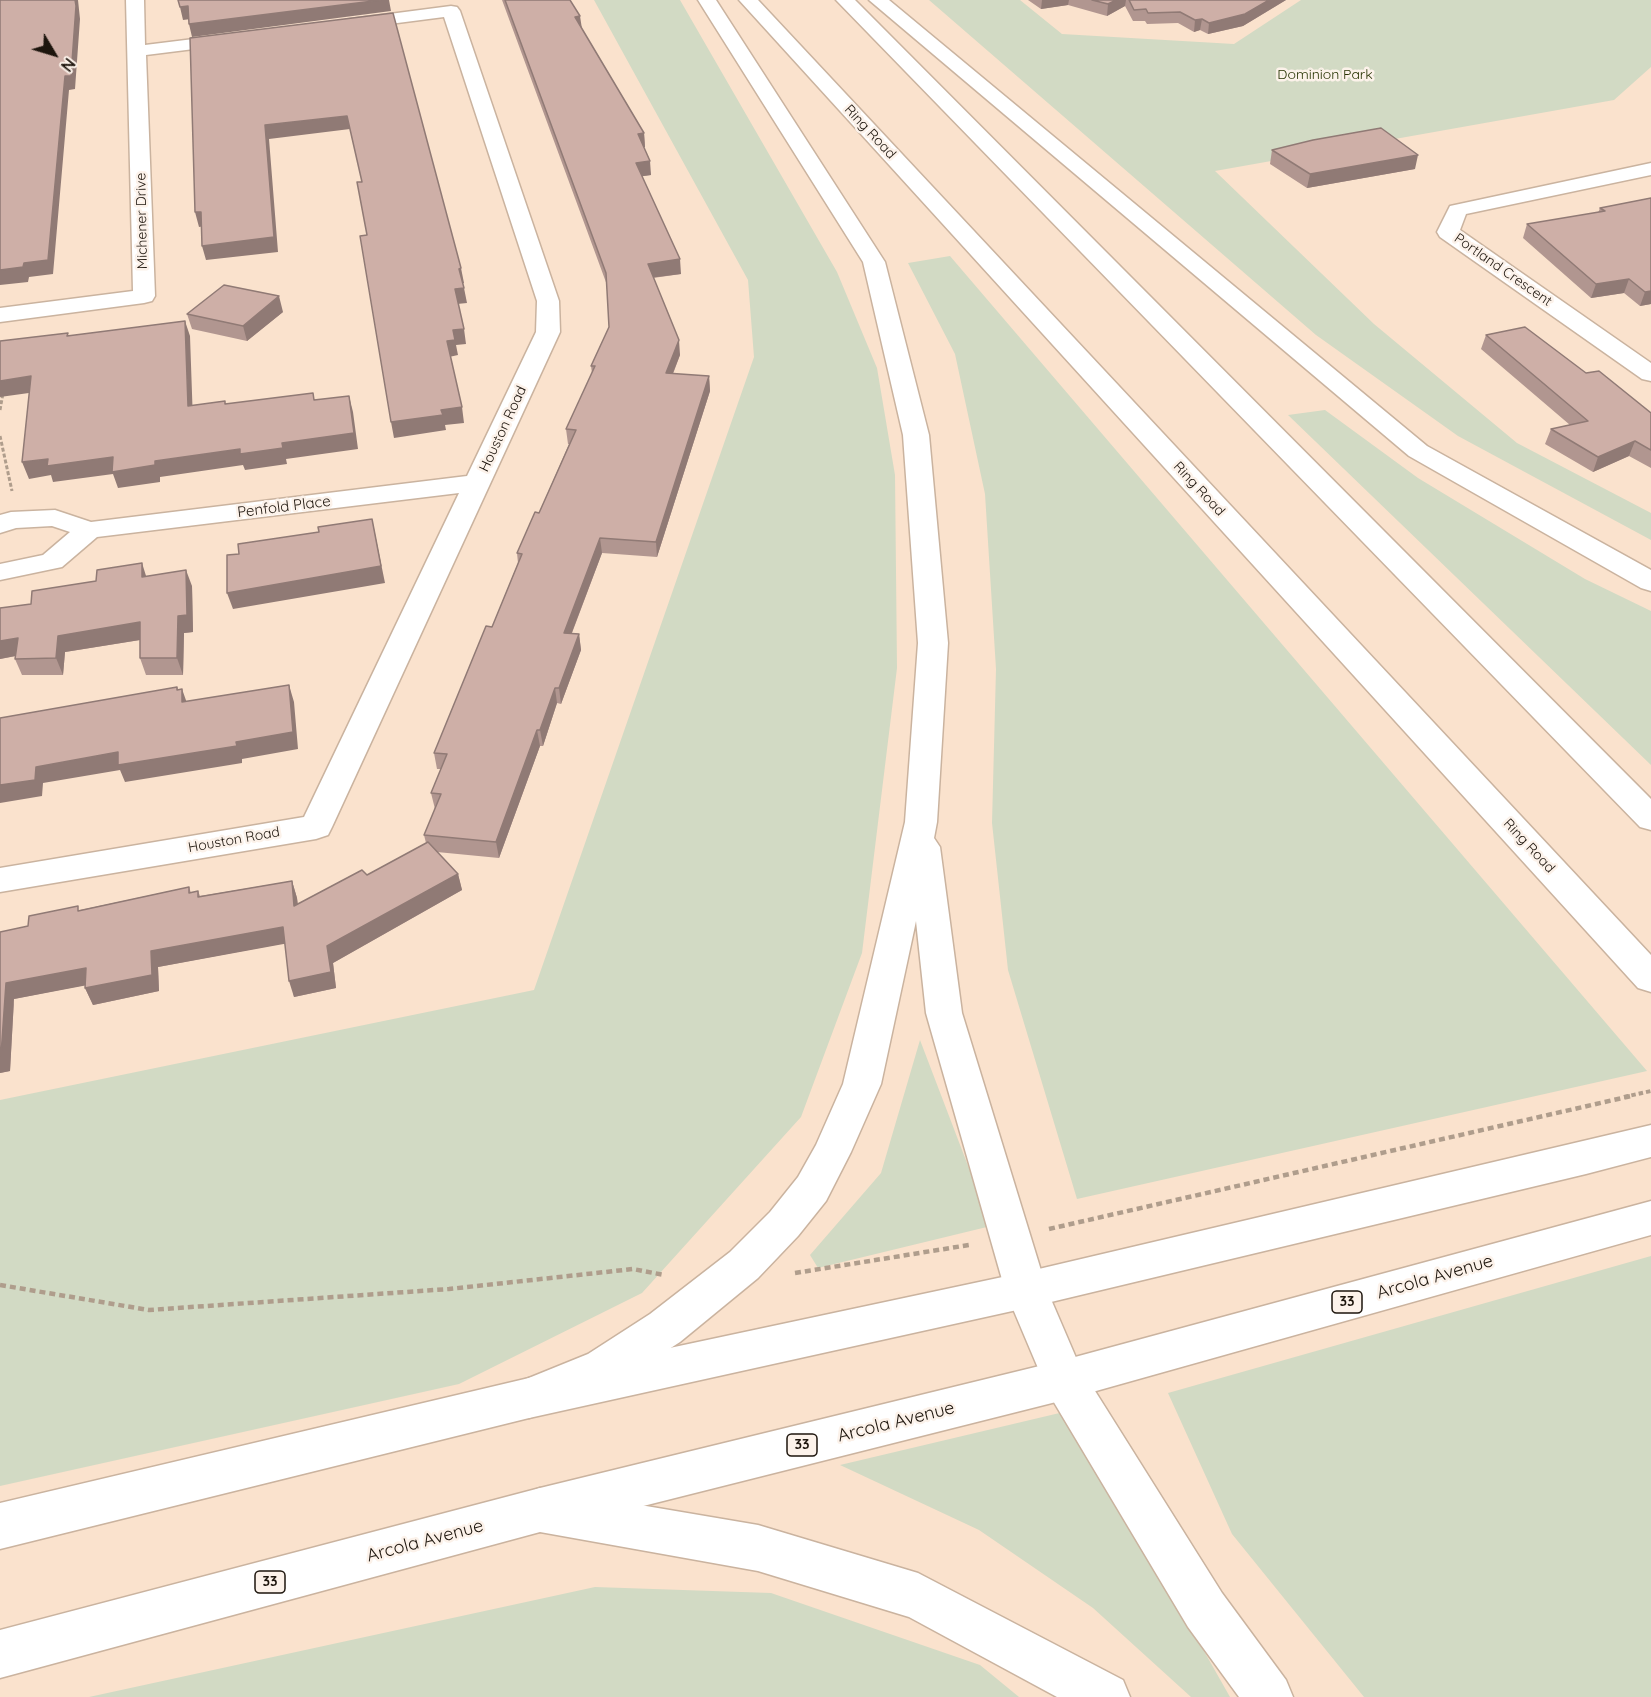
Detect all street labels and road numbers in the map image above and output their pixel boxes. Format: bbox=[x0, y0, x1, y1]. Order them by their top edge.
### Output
street label: Ring Road bbox=[841, 101, 899, 163]
street label: Michener Drive bbox=[133, 173, 151, 269]
street label: Portland Crescent bbox=[1451, 230, 1555, 310]
street label: Houston Road bbox=[476, 383, 530, 475]
street label: Ring Road bbox=[1170, 458, 1228, 520]
street label: Penfold Place bbox=[236, 492, 332, 522]
street label: Ring Road bbox=[1500, 815, 1558, 877]
street label: Houston Road bbox=[187, 824, 281, 856]
street label: Arcola Avenue bbox=[1374, 1250, 1496, 1304]
road number: 33 bbox=[1332, 1291, 1362, 1313]
street label: Arcola Avenue bbox=[835, 1397, 957, 1447]
road number: 33 bbox=[787, 1434, 817, 1456]
street label: Arcola Avenue bbox=[364, 1515, 486, 1567]
road number: 33 bbox=[255, 1571, 285, 1593]

